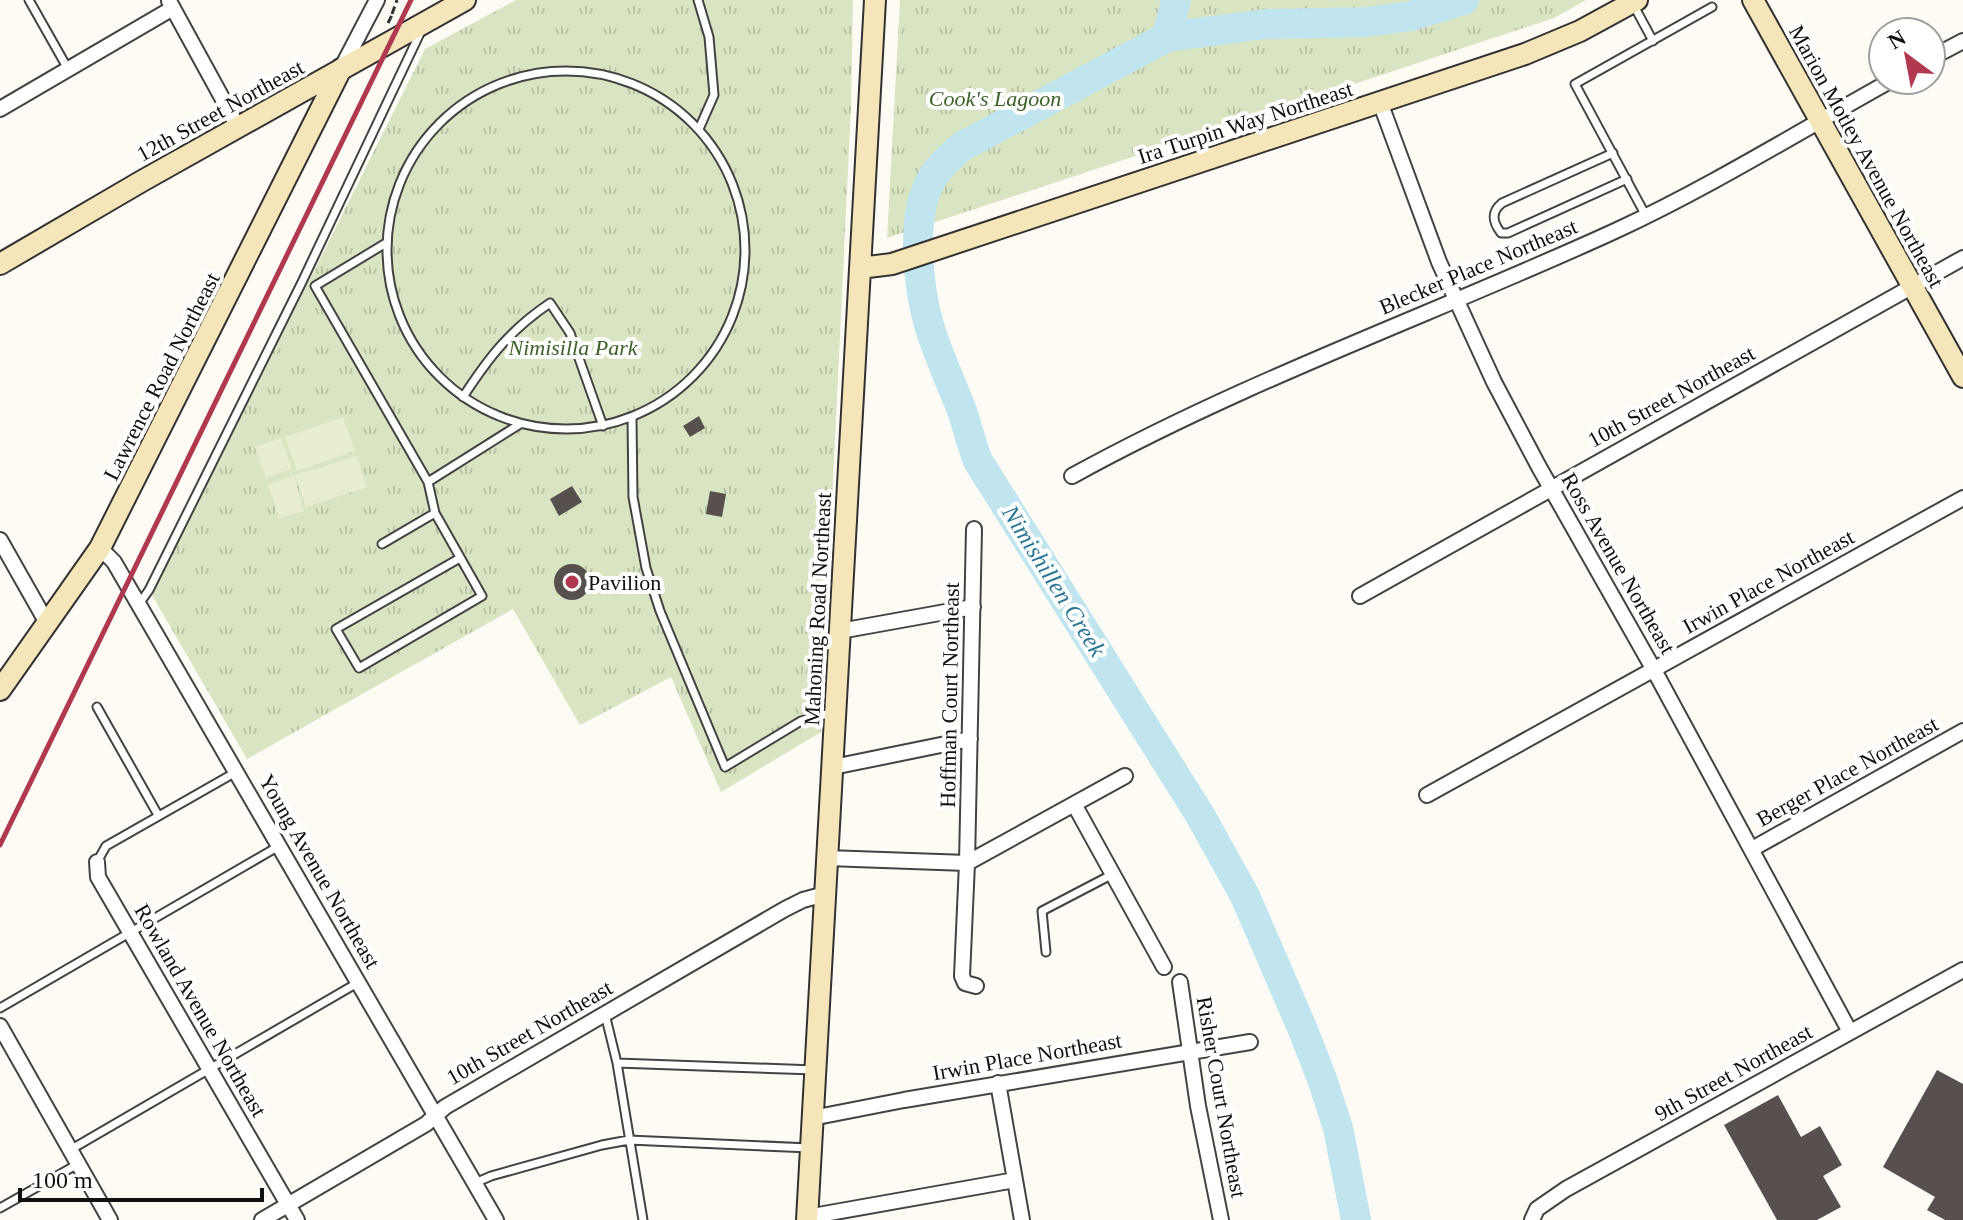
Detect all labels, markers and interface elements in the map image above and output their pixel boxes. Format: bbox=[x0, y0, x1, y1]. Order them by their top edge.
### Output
north arrow bbox=[1867, 16, 1947, 96]
street label: Marion Motley Avenue Northeast bbox=[1783, 20, 1951, 292]
street label: 12th Street Northeast bbox=[132, 54, 308, 167]
street label: Ira Turpin Way Northeast bbox=[1135, 76, 1356, 169]
park label: Cook's Lagoon bbox=[929, 86, 1061, 111]
street label: Blecker Place Northeast bbox=[1375, 213, 1581, 319]
street label: Lawrence Road Northeast bbox=[98, 268, 225, 484]
park label: Nimisilla Park bbox=[508, 335, 639, 360]
street label: 10th Street Northeast bbox=[1583, 340, 1759, 453]
street label: Ross Avenue Northeast bbox=[1557, 468, 1681, 658]
street label: Mahoning Road Northeast bbox=[799, 492, 836, 726]
water label: Nimishillen Creek bbox=[997, 500, 1111, 662]
street label: Irwin Place Northeast bbox=[1678, 524, 1858, 639]
place label: Pavilion bbox=[588, 570, 661, 595]
marker: Pavilion bbox=[563, 573, 581, 591]
street label: Hoffman Court Northeast bbox=[935, 582, 964, 808]
street label: Berger Place Northeast bbox=[1752, 711, 1942, 832]
street label: Young Avenue Northeast bbox=[254, 770, 385, 973]
street label: Rowland Avenue Northeast bbox=[129, 899, 272, 1121]
street label: 10th Street Northeast bbox=[442, 975, 616, 1090]
street label: Risher Court Northeast bbox=[1191, 994, 1252, 1200]
street label: 9th Street Northeast bbox=[1650, 1019, 1816, 1126]
street label: Irwin Place Northeast bbox=[930, 1028, 1124, 1085]
scale bar bbox=[20, 1152, 262, 1202]
text: 100 m bbox=[32, 1167, 93, 1193]

